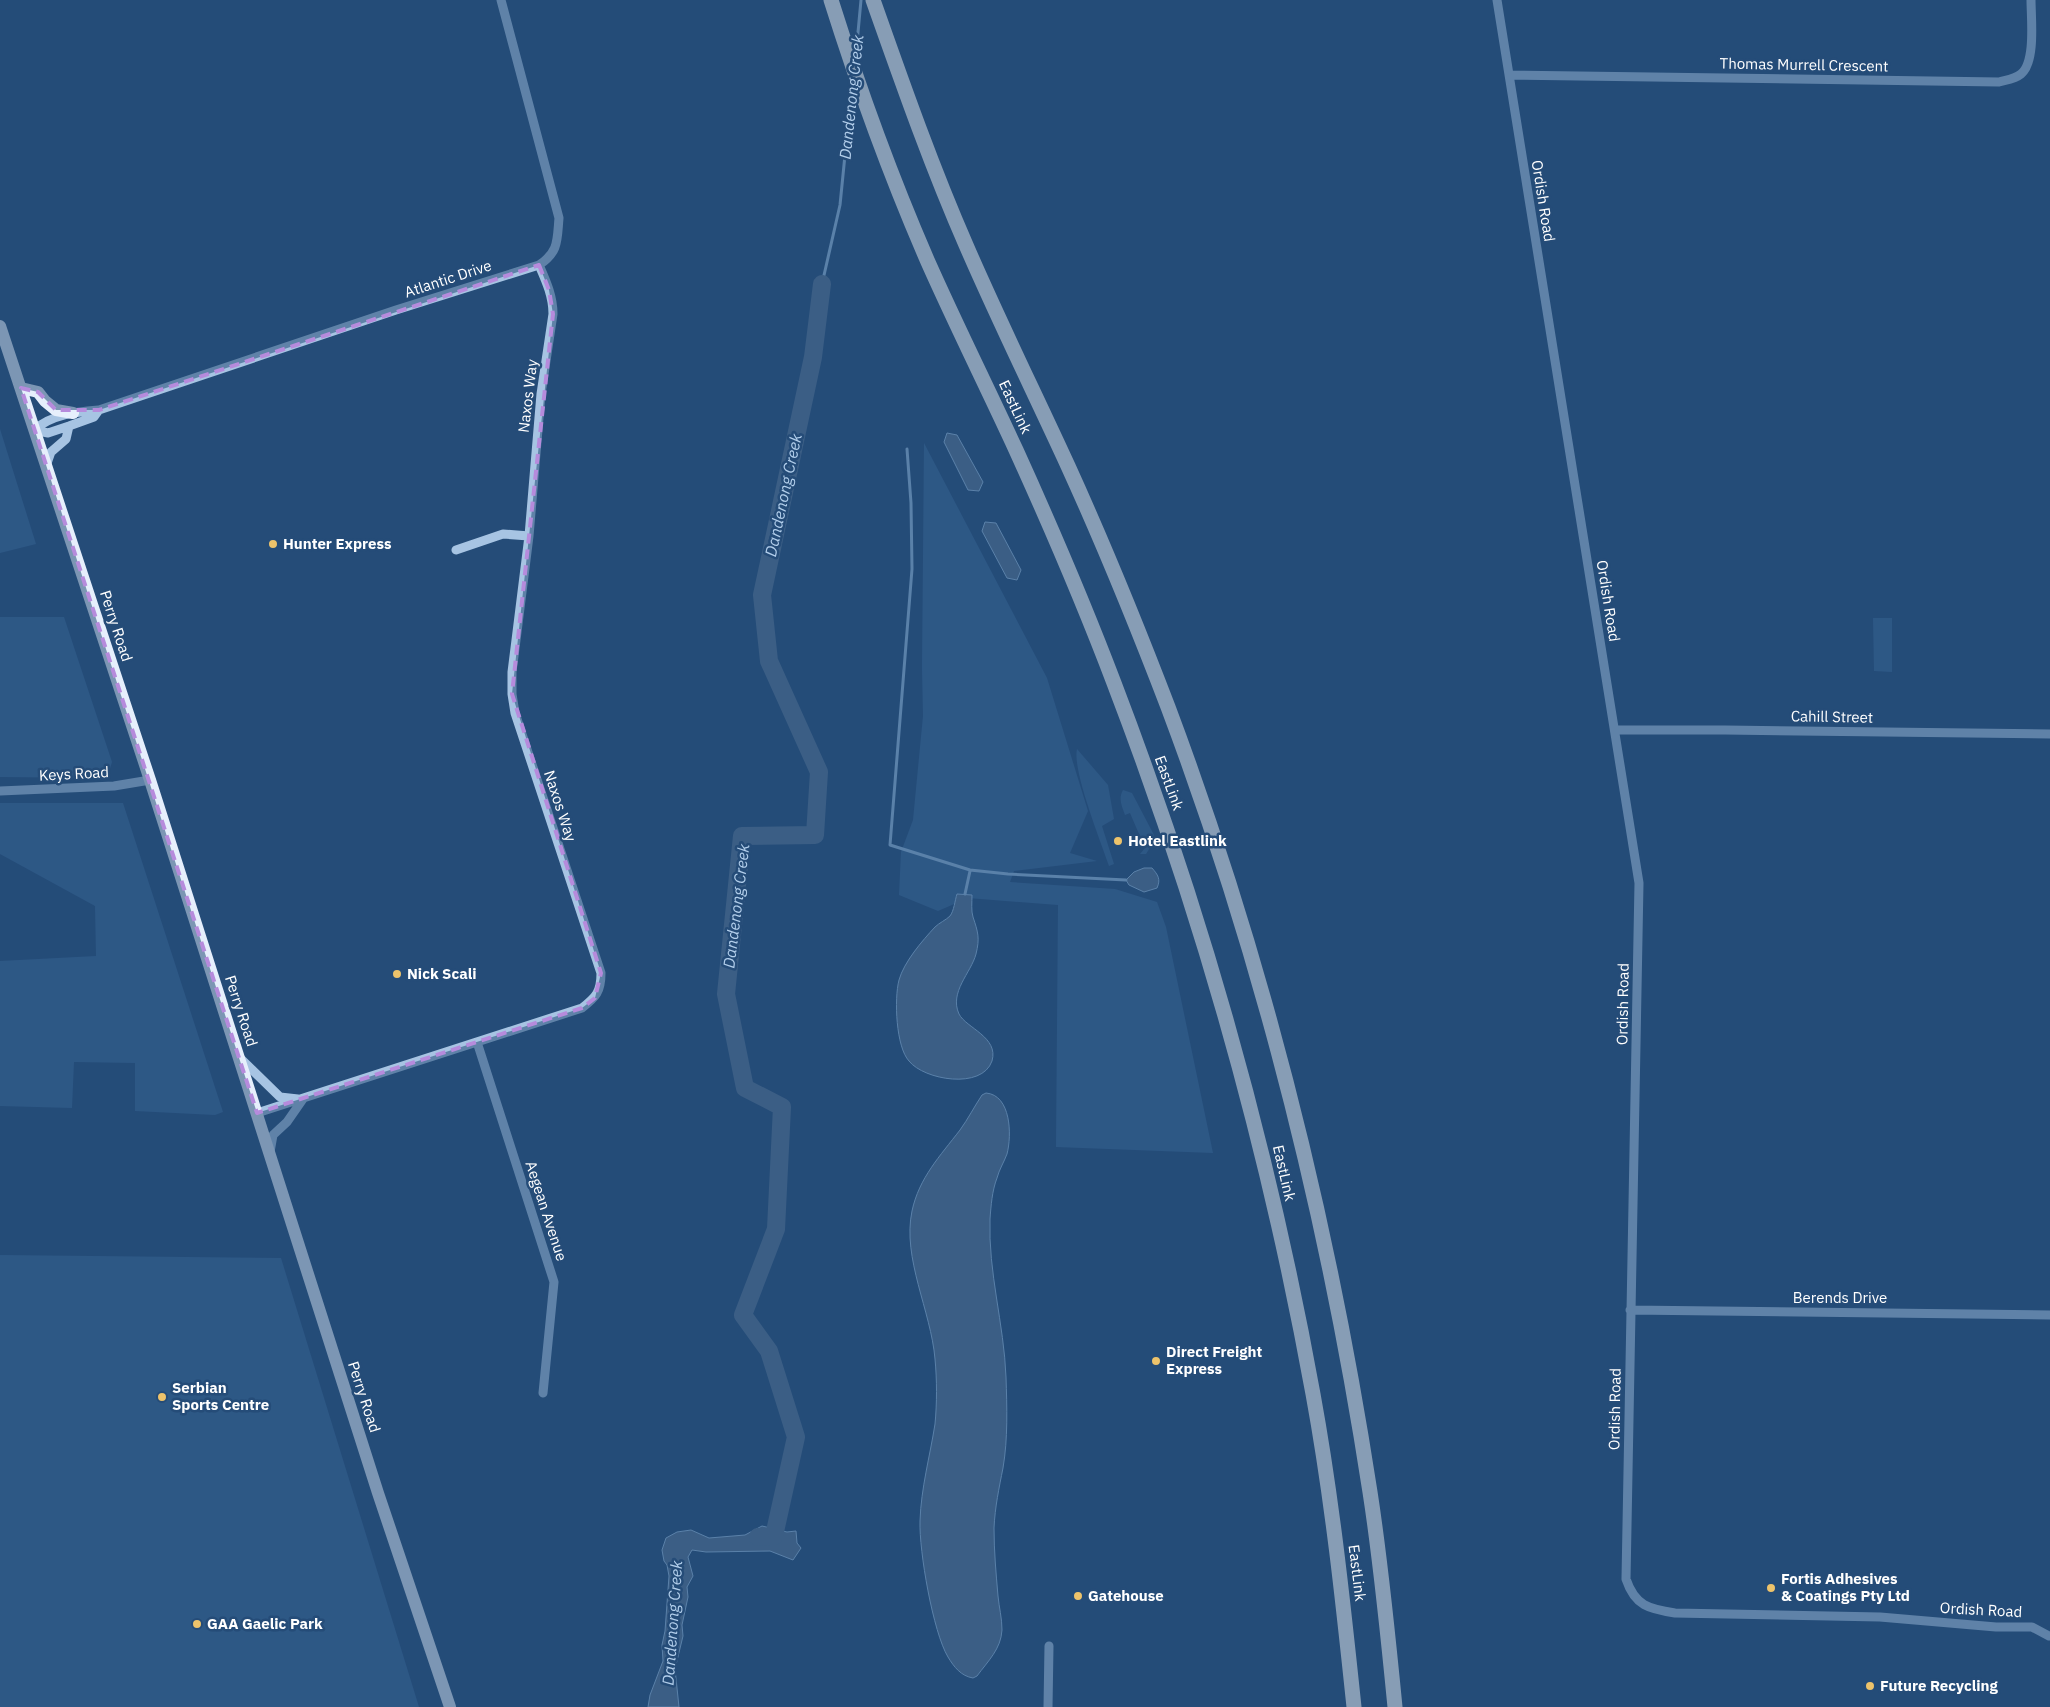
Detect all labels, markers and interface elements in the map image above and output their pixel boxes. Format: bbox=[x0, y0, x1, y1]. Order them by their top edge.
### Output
water label: Dandenong Creek bbox=[835, 33, 868, 160]
street label: Thomas Murrell Crescent bbox=[1719, 54, 1889, 75]
street label: Ordish Road bbox=[1528, 159, 1559, 243]
street label: Atlantic Drive bbox=[402, 256, 494, 302]
street label: Naxos Way bbox=[514, 358, 541, 434]
street label: EastLink bbox=[995, 377, 1036, 437]
water label: Dandenong Creek bbox=[760, 431, 806, 558]
place label: Hunter Express bbox=[283, 534, 392, 553]
marker: Hunter Express bbox=[267, 538, 279, 550]
street label: Ordish Road bbox=[1593, 559, 1624, 643]
street label: Perry Road bbox=[96, 588, 137, 664]
street label: Cahill Street bbox=[1791, 706, 1873, 727]
street label: EastLink bbox=[1151, 753, 1188, 813]
street label: Keys Road bbox=[38, 762, 109, 785]
street label: Naxos Way bbox=[540, 768, 581, 844]
place label: Hotel Eastlink bbox=[1128, 831, 1227, 850]
marker: Hotel Eastlink bbox=[1112, 835, 1124, 847]
water label: Dandenong Creek bbox=[718, 842, 754, 969]
street label: Ordish Road bbox=[1612, 963, 1633, 1045]
place label: Nick Scali bbox=[407, 964, 477, 983]
marker: Nick Scali bbox=[391, 968, 403, 980]
street label: Perry Road bbox=[221, 973, 262, 1049]
street label: EastLink bbox=[1269, 1143, 1300, 1203]
street label: Aegean Avenue bbox=[521, 1158, 572, 1263]
street label: Berends Drive bbox=[1793, 1288, 1887, 1307]
place label: Direct Freight Express bbox=[1166, 1342, 1262, 1378]
marker: Direct Freight Express bbox=[1150, 1355, 1162, 1367]
street label: Perry Road bbox=[344, 1359, 385, 1435]
street label: Ordish Road bbox=[1604, 1368, 1625, 1450]
place label: Serbian Sports Centre bbox=[172, 1378, 269, 1414]
marker: Serbian Sports Centre bbox=[156, 1391, 168, 1403]
street label: EastLink bbox=[1345, 1544, 1370, 1602]
water label: Dandenong Creek bbox=[658, 1559, 686, 1686]
place label: Fortis Adhesives & Coatings Pty Ltd bbox=[1781, 1569, 1910, 1605]
marker: Fortis Adhesives & Coatings Pty Ltd bbox=[1765, 1582, 1777, 1594]
place label: Gatehouse bbox=[1088, 1586, 1164, 1605]
marker: Gatehouse bbox=[1072, 1590, 1084, 1602]
street label: Ordish Road bbox=[1939, 1598, 2023, 1621]
place label: GAA Gaelic Park bbox=[207, 1614, 323, 1633]
marker: GAA Gaelic Park bbox=[191, 1618, 203, 1630]
place label: Future Recycling bbox=[1880, 1676, 1998, 1695]
marker: Future Recycling bbox=[1864, 1680, 1876, 1692]

